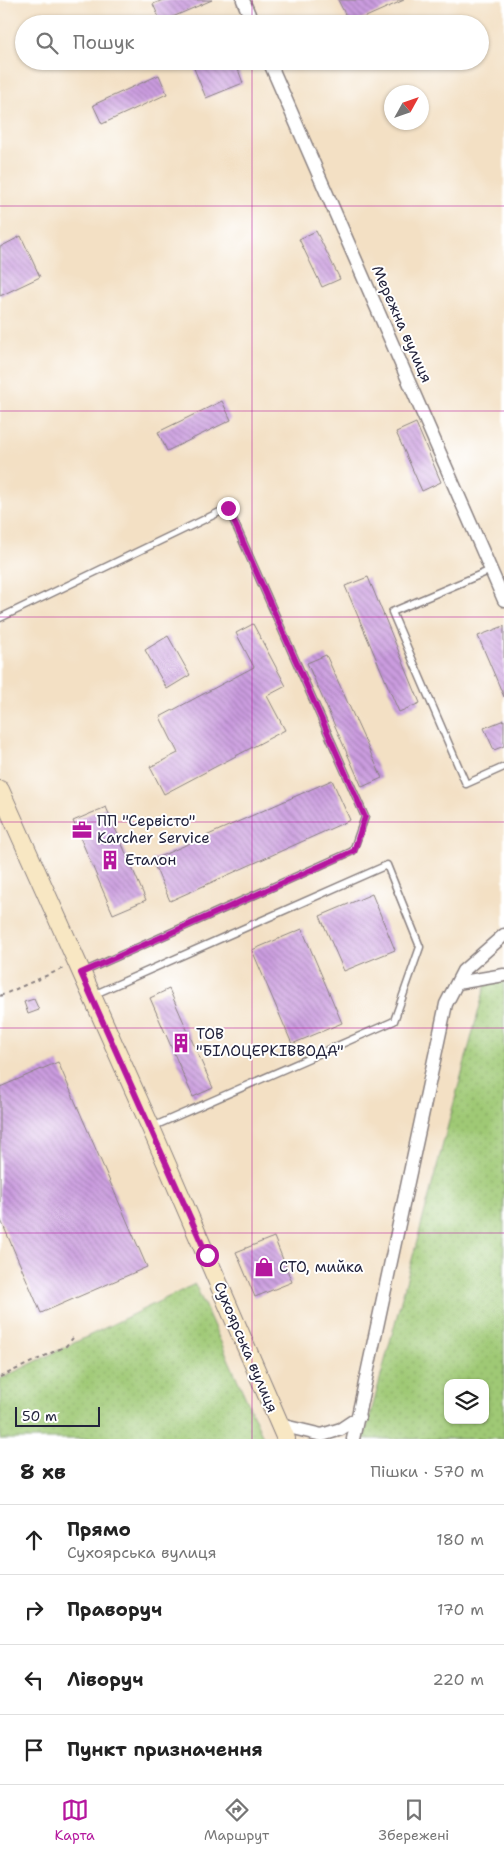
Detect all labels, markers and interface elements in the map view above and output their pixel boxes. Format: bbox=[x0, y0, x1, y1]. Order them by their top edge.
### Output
search box bbox=[15, 15, 489, 70]
icon: search bbox=[33, 29, 61, 57]
text: Пошук bbox=[73, 30, 135, 55]
north arrow bbox=[384, 85, 429, 130]
street label: Мережна вулиця bbox=[367, 262, 437, 386]
route end bbox=[217, 497, 240, 520]
place label: ПП "Сервісто" Karcher Service bbox=[97, 811, 210, 848]
office icon: ПП "Сервісто" Karcher Service bbox=[71, 819, 93, 841]
building icon: Еталон bbox=[99, 849, 121, 871]
place label: Еталон bbox=[125, 850, 176, 870]
place label: ТОВ "БІЛОЦЕРКІВВОДА" bbox=[196, 1024, 344, 1061]
building icon: ТОВ "БІЛОЦЕРКІВВОДА" bbox=[170, 1032, 192, 1054]
route start bbox=[196, 1244, 219, 1267]
shop icon: СТО, мийка bbox=[253, 1256, 275, 1278]
place label: СТО, мийка bbox=[279, 1257, 364, 1277]
street label: Сухоярська вулиця bbox=[209, 1279, 283, 1415]
map controls bbox=[444, 1379, 489, 1424]
button: layers bbox=[444, 1379, 489, 1424]
scale bar bbox=[15, 1404, 100, 1427]
text: 50 m bbox=[22, 1407, 57, 1425]
text: 8 хв bbox=[20, 1458, 66, 1486]
text: Пішки · 570 m bbox=[371, 1461, 484, 1482]
text: Прямо bbox=[67, 1517, 131, 1542]
icon: ahead bbox=[20, 1526, 48, 1554]
text: 180 m bbox=[436, 1529, 484, 1550]
text: Сухоярська вулиця bbox=[67, 1542, 217, 1563]
icon: right bbox=[20, 1596, 48, 1624]
text: Праворуч bbox=[67, 1597, 162, 1622]
text: 170 m bbox=[437, 1599, 484, 1620]
icon: left bbox=[20, 1666, 48, 1694]
text: Ліворуч bbox=[67, 1667, 143, 1692]
text: 220 m bbox=[432, 1669, 484, 1690]
icon: arrive bbox=[20, 1736, 48, 1764]
text: Пункт призначення bbox=[67, 1737, 263, 1762]
tab: Карта bbox=[55, 1796, 95, 1844]
tab: Маршрут bbox=[204, 1796, 269, 1844]
tab: Збережені bbox=[378, 1796, 449, 1844]

